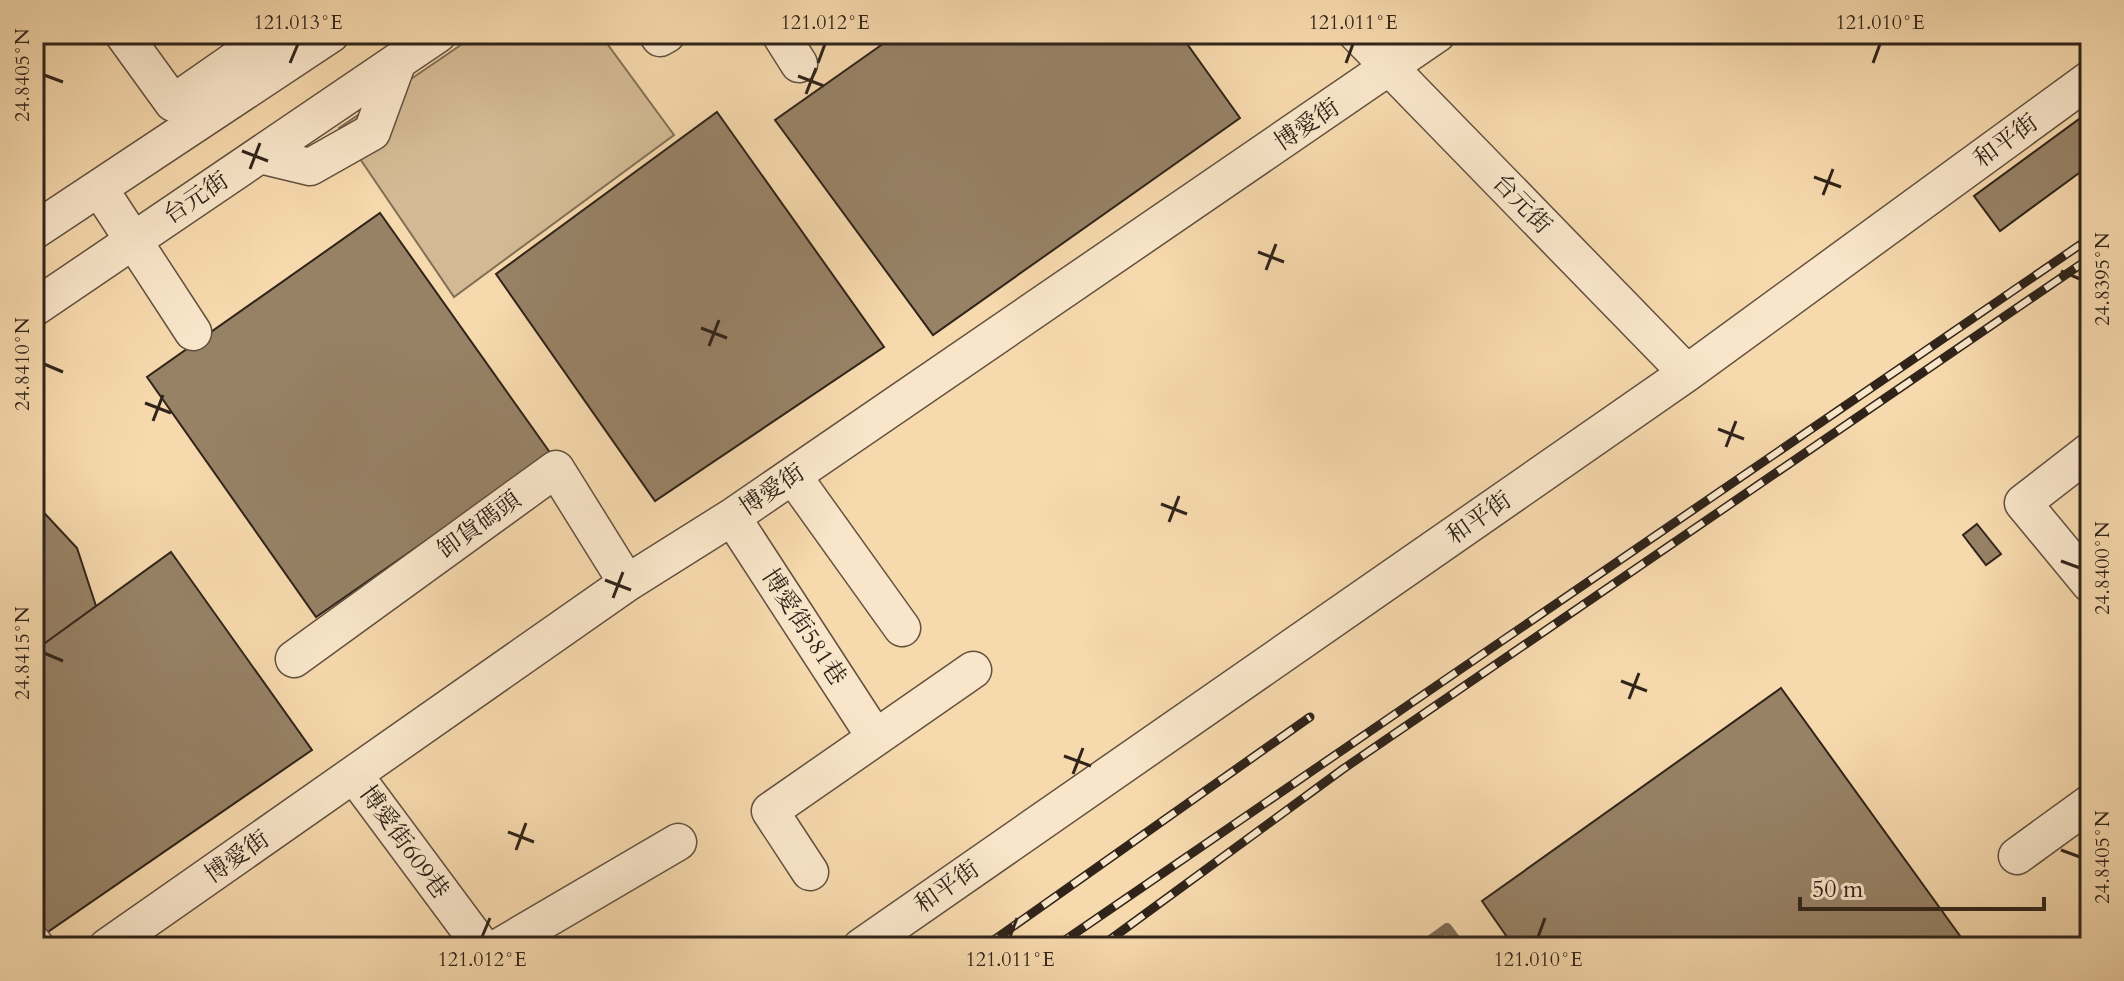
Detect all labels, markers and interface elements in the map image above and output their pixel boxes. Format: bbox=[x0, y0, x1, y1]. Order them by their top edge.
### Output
text: 121.013°E bbox=[253, 9, 343, 36]
text: 121.012°E bbox=[780, 9, 870, 36]
text: 121.011°E bbox=[1308, 9, 1398, 36]
text: 121.010°E bbox=[1835, 9, 1925, 36]
text: 24.8405°N bbox=[9, 28, 36, 122]
street label: 博愛街 bbox=[1268, 91, 1346, 159]
street label: 和平街 bbox=[1967, 106, 2045, 176]
street label: 台元街 bbox=[157, 164, 235, 232]
street label: 台元街 bbox=[1485, 167, 1559, 241]
text: 24.8395°N bbox=[2089, 232, 2116, 326]
text: 24.8410°N bbox=[9, 317, 36, 411]
street label: 博愛街 bbox=[733, 456, 811, 524]
street label: 卸貨碼頭 bbox=[430, 483, 528, 567]
street label: 和平街 bbox=[1440, 484, 1518, 552]
text: 24.8400°N bbox=[2089, 521, 2116, 615]
street label: 博愛街581巷 bbox=[754, 562, 854, 692]
text: 24.8415°N bbox=[9, 606, 36, 700]
street label: 博愛街609巷 bbox=[352, 779, 456, 905]
text: 24.8405°N bbox=[2089, 810, 2116, 904]
street label: 博愛街 bbox=[198, 823, 276, 891]
street label: 和平街 bbox=[908, 853, 986, 921]
scale bar bbox=[1800, 861, 2044, 911]
text: 50 m bbox=[1812, 873, 1864, 906]
text: 121.012°E bbox=[437, 946, 527, 973]
text: 121.011°E bbox=[965, 946, 1055, 973]
text: 121.010°E bbox=[1493, 946, 1583, 973]

